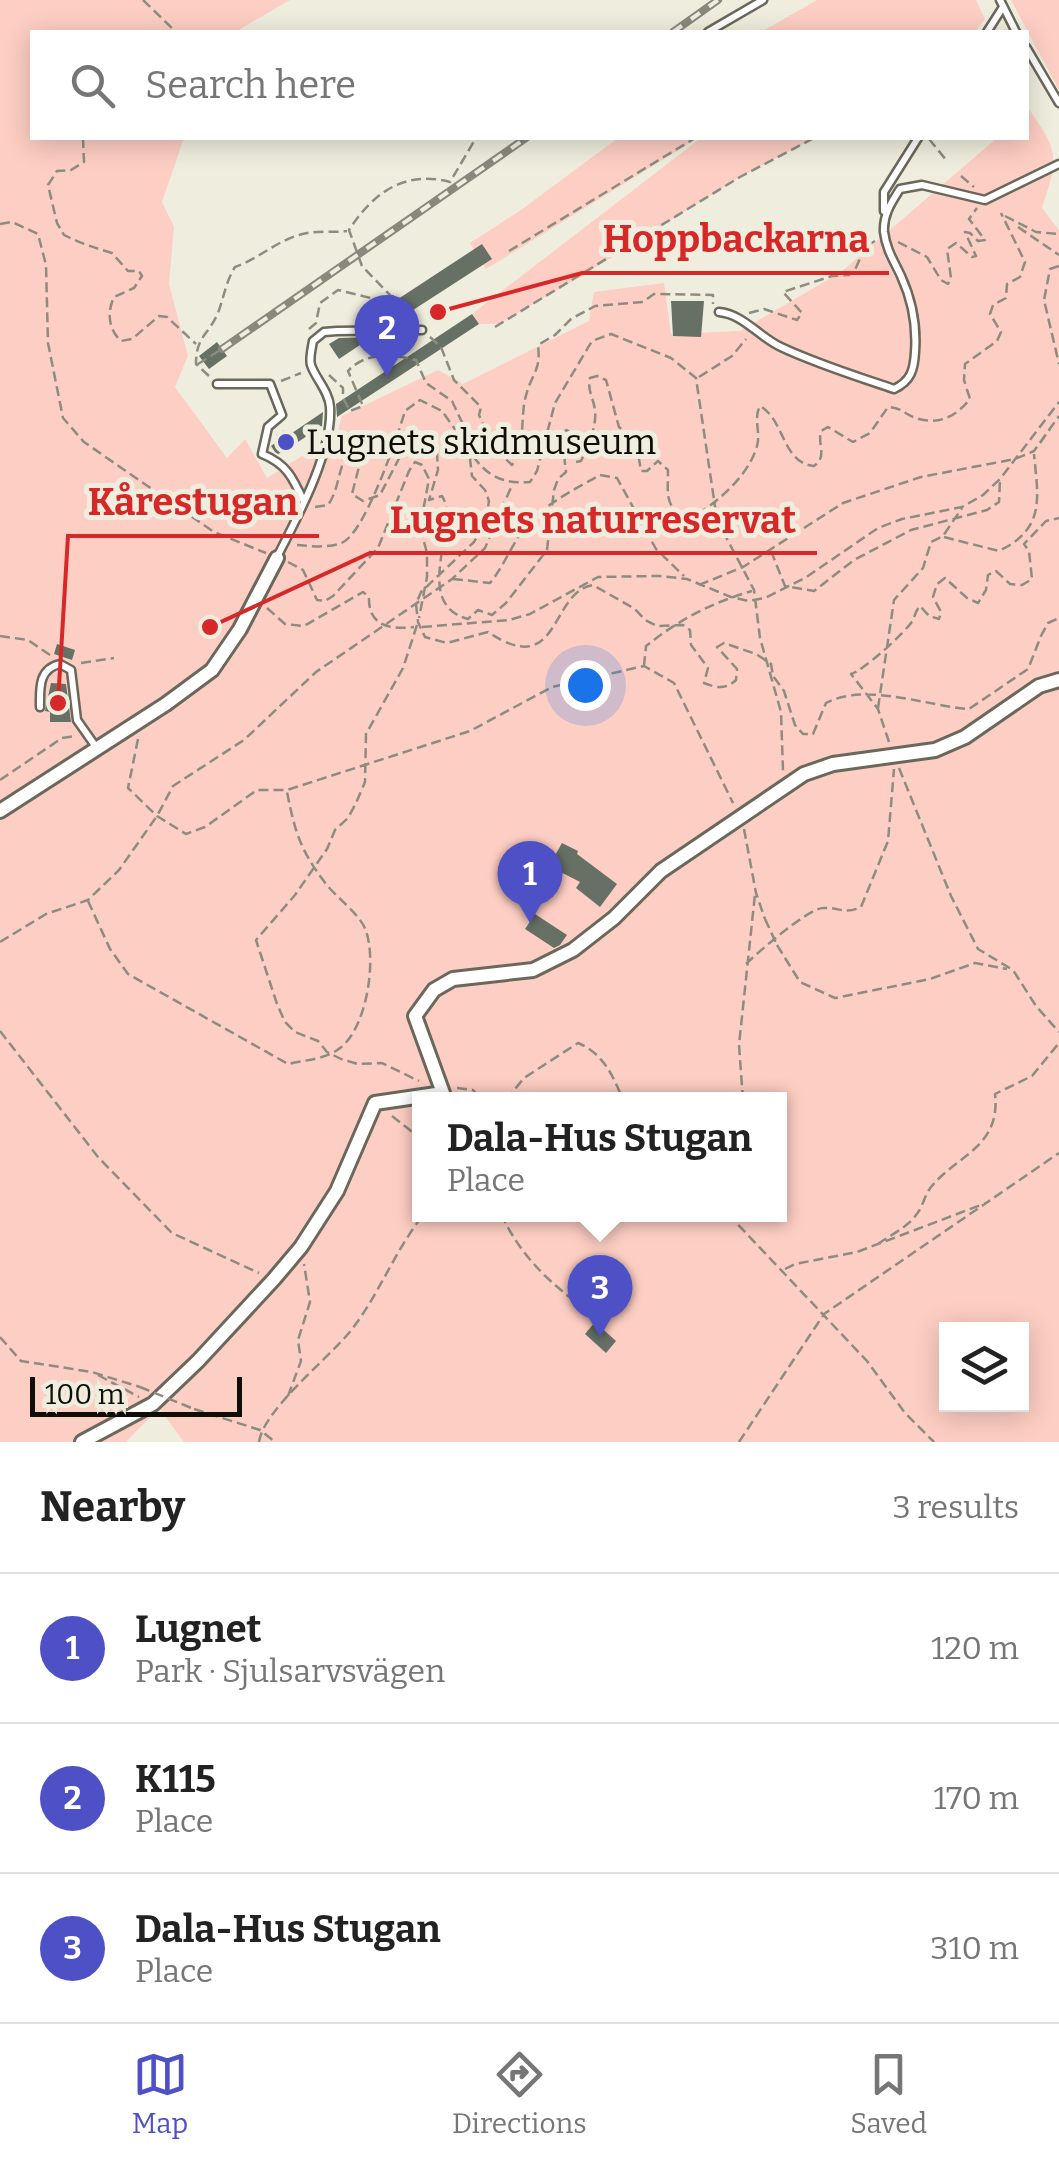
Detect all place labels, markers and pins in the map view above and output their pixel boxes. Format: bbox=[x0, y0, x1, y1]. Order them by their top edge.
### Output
callout: Hoppbackarna bbox=[582, 205, 889, 273]
pin: 2 bbox=[354, 294, 420, 377]
place label: Lugnets skidmuseum bbox=[306, 421, 656, 463]
marker: Lugnets skidmuseum bbox=[275, 431, 297, 453]
callout: Kårestugan bbox=[68, 468, 319, 536]
callout: Lugnets naturreservat bbox=[370, 485, 817, 553]
pin: 1 bbox=[498, 840, 562, 923]
pin: 3 bbox=[568, 1254, 632, 1337]

